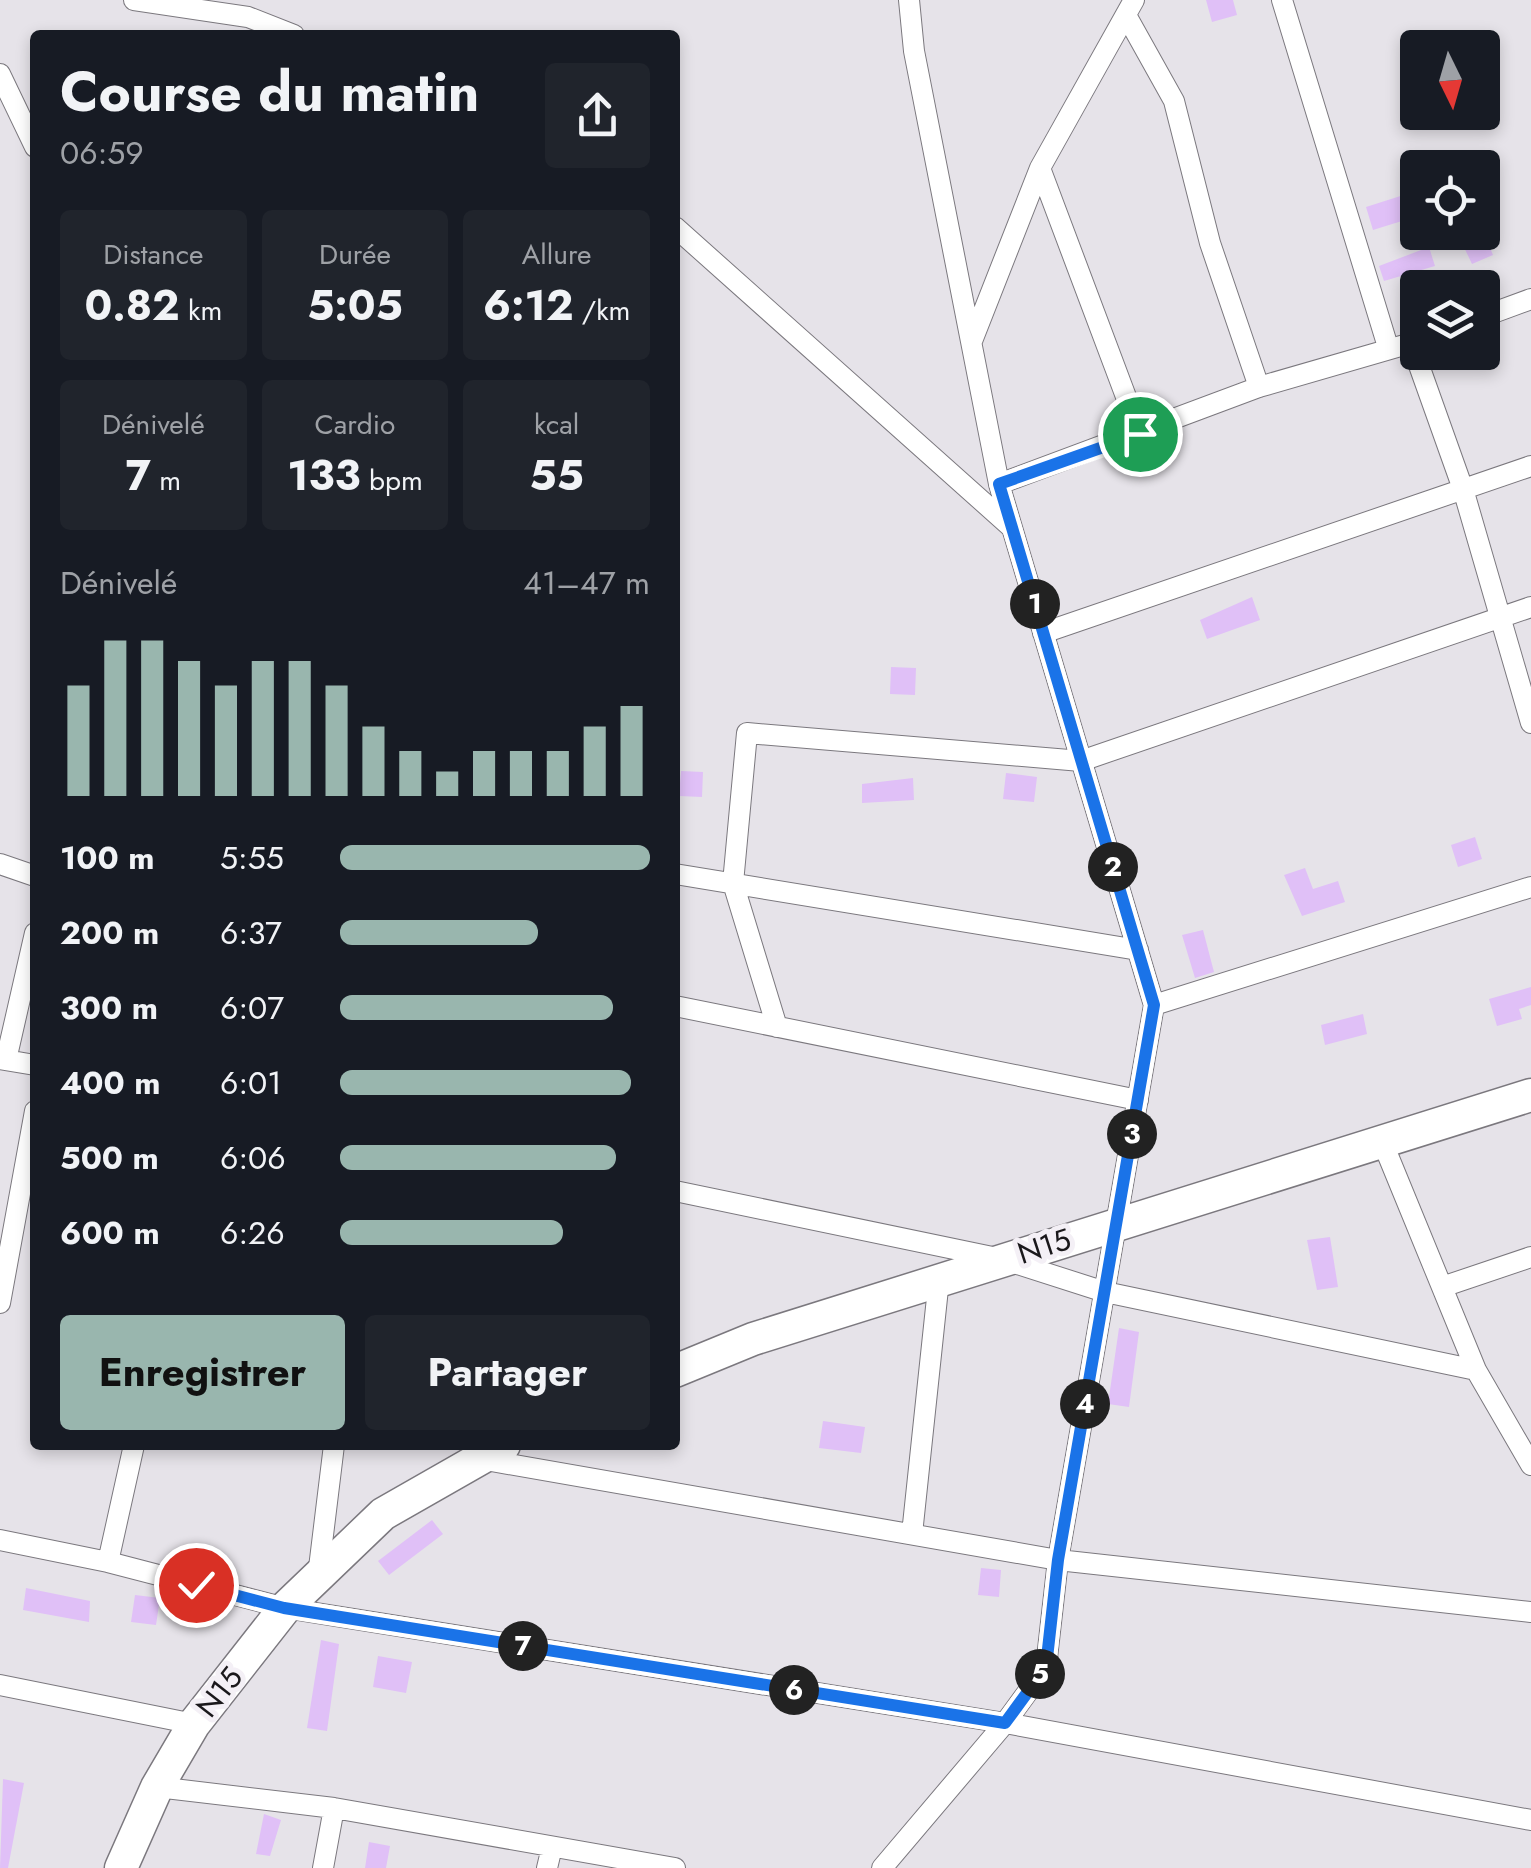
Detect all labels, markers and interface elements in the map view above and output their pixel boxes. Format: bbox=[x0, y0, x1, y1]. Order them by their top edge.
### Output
north arrow bbox=[1400, 30, 1500, 130]
map controls bbox=[1400, 30, 1500, 370]
text: Course du matin bbox=[60, 52, 479, 132]
button: share bbox=[545, 63, 650, 168]
text: 06:59 bbox=[60, 130, 144, 176]
button: locate bbox=[1400, 150, 1500, 250]
text: Distance bbox=[103, 234, 203, 275]
text: Durée bbox=[319, 234, 391, 275]
text: Allure bbox=[522, 234, 592, 275]
button: layers bbox=[1400, 270, 1500, 370]
text: 0.82 bbox=[84, 275, 180, 336]
text: 5:05 bbox=[307, 275, 403, 336]
text: 6:12 bbox=[483, 275, 573, 336]
text: km bbox=[180, 290, 222, 331]
text: /km bbox=[573, 290, 630, 331]
pin bbox=[1098, 392, 1183, 477]
text: Dénivelé bbox=[102, 404, 205, 445]
text: Cardio bbox=[315, 404, 395, 445]
text: kcal bbox=[534, 404, 579, 445]
icon: arrive bbox=[1113, 407, 1168, 462]
text: 7 bbox=[126, 445, 151, 506]
text: 133 bbox=[287, 445, 361, 506]
text: 55 bbox=[530, 445, 584, 506]
text: m bbox=[151, 460, 181, 501]
text: bpm bbox=[361, 460, 423, 501]
text: Dénivelé bbox=[60, 560, 177, 606]
text: 41–47 m bbox=[523, 560, 650, 606]
pin: 1 bbox=[1010, 579, 1060, 629]
text: 1 bbox=[1028, 583, 1042, 624]
text: 100 m bbox=[60, 835, 155, 881]
text: 5:55 bbox=[220, 835, 284, 881]
pin: 2 bbox=[1088, 842, 1138, 892]
text: 2 bbox=[1104, 846, 1122, 887]
text: 200 m bbox=[60, 910, 159, 956]
text: 6:37 bbox=[220, 910, 282, 956]
text: 300 m bbox=[60, 985, 158, 1031]
text: 6:07 bbox=[220, 985, 284, 1031]
text: 400 m bbox=[60, 1060, 161, 1106]
text: 6:01 bbox=[220, 1060, 282, 1106]
pin: 3 bbox=[1107, 1109, 1157, 1159]
text: 3 bbox=[1123, 1113, 1141, 1154]
text: 500 m bbox=[60, 1135, 159, 1181]
text: 6:06 bbox=[220, 1135, 286, 1181]
text: 600 m bbox=[60, 1210, 160, 1256]
text: 6:26 bbox=[220, 1210, 285, 1256]
street label: N15 bbox=[1012, 1217, 1076, 1275]
button: Enregistrer bbox=[60, 1315, 345, 1430]
button: Partager bbox=[365, 1315, 650, 1430]
pin: 4 bbox=[1060, 1379, 1110, 1429]
text: 4 bbox=[1075, 1383, 1095, 1424]
pin bbox=[154, 1543, 239, 1628]
icon: check bbox=[169, 1558, 224, 1613]
pin: 7 bbox=[498, 1621, 548, 1671]
text: 7 bbox=[515, 1625, 531, 1666]
pin: 5 bbox=[1015, 1649, 1065, 1699]
text: 5 bbox=[1031, 1653, 1049, 1694]
street label: N15 bbox=[186, 1658, 252, 1726]
pin: 6 bbox=[769, 1665, 819, 1715]
text: 6 bbox=[785, 1669, 803, 1710]

